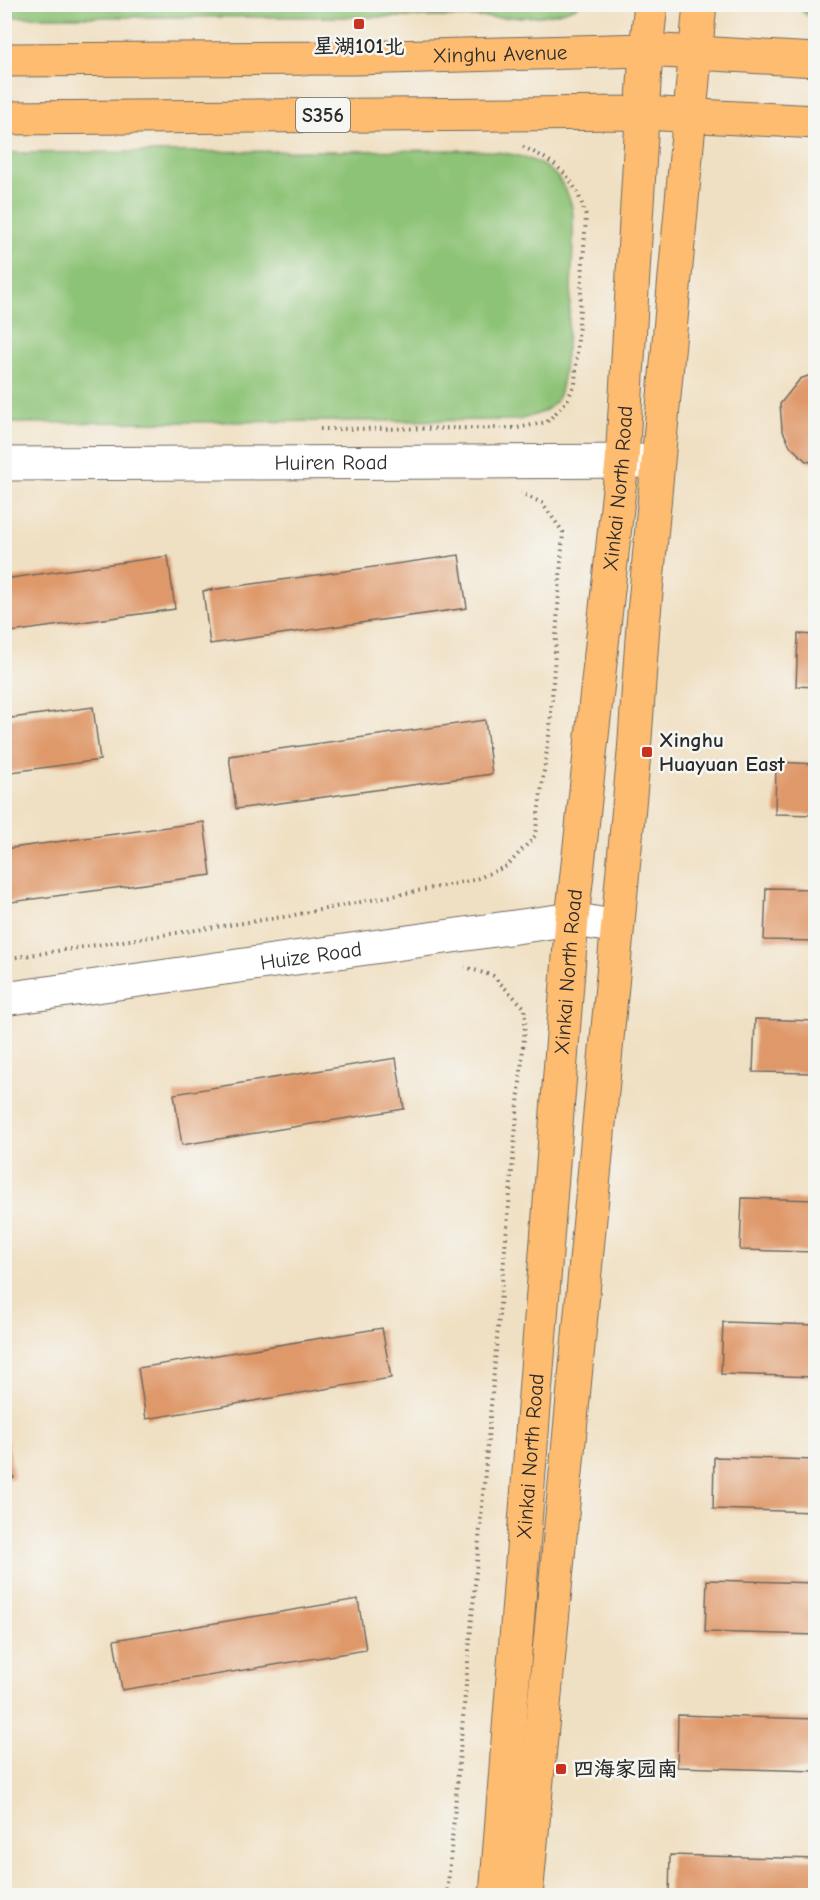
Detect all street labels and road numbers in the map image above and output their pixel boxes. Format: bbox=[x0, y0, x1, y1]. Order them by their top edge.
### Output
street label: Xinghu Avenue bbox=[432, 40, 568, 68]
road number: S356 bbox=[296, 98, 350, 132]
street label: Xinkai North Road bbox=[598, 405, 637, 572]
street label: Huiren Road bbox=[274, 450, 388, 475]
street label: Xinkai North Road bbox=[549, 888, 587, 1056]
street label: Huize Road bbox=[259, 937, 363, 975]
street label: Xinkai North Road bbox=[512, 1373, 549, 1540]

